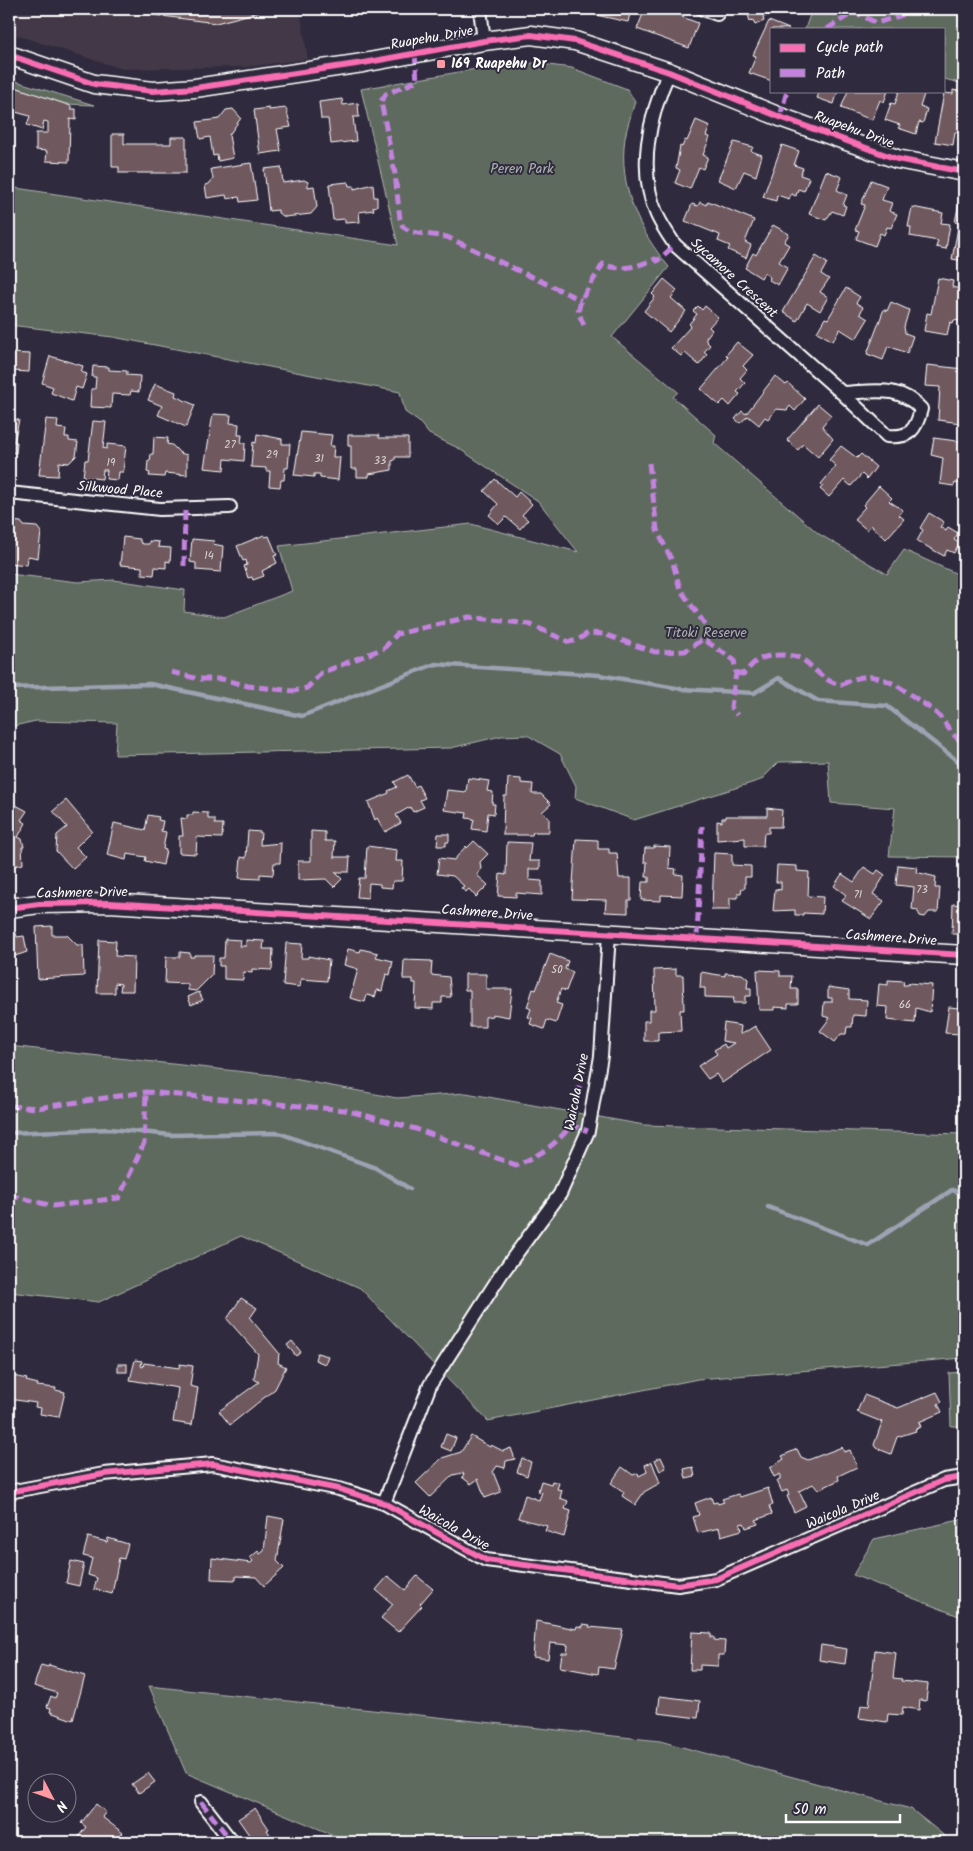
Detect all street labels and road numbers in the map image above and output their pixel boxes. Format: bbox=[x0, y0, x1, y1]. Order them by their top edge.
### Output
street label: Ruapehu Drive bbox=[389, 20, 476, 56]
street label: Ruapehu Drive bbox=[811, 105, 898, 155]
street label: Sycamore Crescent bbox=[685, 233, 783, 324]
street label: Silkwood Place bbox=[76, 475, 164, 505]
street label: Cashmere Drive bbox=[36, 881, 129, 905]
street label: Cashmere Drive bbox=[441, 899, 534, 927]
street label: Cashmere Drive bbox=[845, 924, 938, 952]
street label: Waicola Drive bbox=[559, 1051, 595, 1132]
street label: Waicola Drive bbox=[803, 1484, 884, 1535]
street label: Waicola Drive bbox=[414, 1499, 494, 1557]

